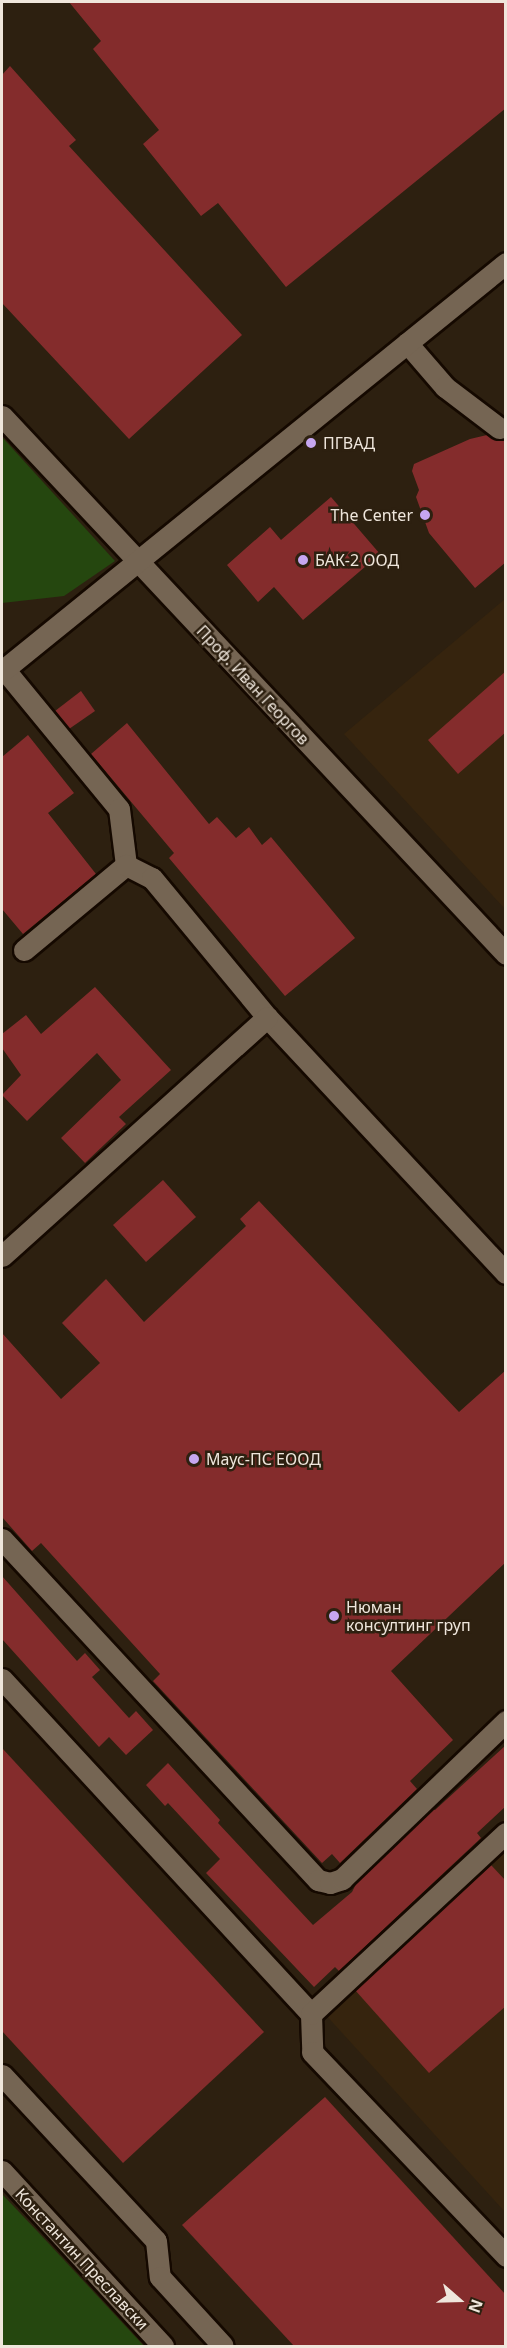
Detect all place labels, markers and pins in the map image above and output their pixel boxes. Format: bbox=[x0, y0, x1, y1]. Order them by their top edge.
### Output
place label: ПГВАД bbox=[323, 433, 375, 453]
marker: ПГВАД bbox=[304, 436, 318, 450]
place label: The Center bbox=[331, 505, 413, 525]
marker: The Center bbox=[418, 508, 432, 522]
place label: БАК-2 ООД bbox=[315, 550, 399, 570]
marker: БАК-2 ООД bbox=[296, 553, 310, 567]
place label: Маус-ПС ЕООД bbox=[206, 1449, 321, 1469]
marker: Маус-ПС ЕООД bbox=[187, 1452, 201, 1466]
place label: Нюман консултинг груп bbox=[346, 1597, 471, 1635]
marker: Нюман консултинг груп bbox=[327, 1609, 341, 1623]

